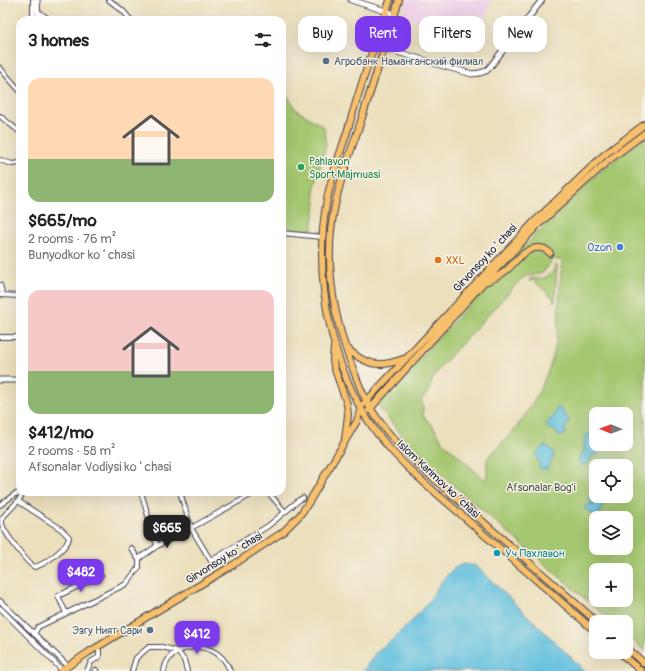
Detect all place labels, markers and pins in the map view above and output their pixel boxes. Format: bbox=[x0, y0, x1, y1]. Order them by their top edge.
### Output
place label: Агробанк Наманганский филиал bbox=[334, 55, 484, 68]
marker: Агробанк Наманганский филиал bbox=[321, 56, 331, 66]
place label: Pahlavon Sport Majmuasi bbox=[309, 155, 380, 181]
marker: Pahlavon Sport Majmuasi bbox=[296, 162, 306, 172]
place label: Ozon bbox=[587, 241, 612, 254]
marker: Ozon bbox=[615, 242, 625, 252]
place label: XXL bbox=[446, 254, 465, 267]
marker: XXL bbox=[433, 255, 443, 265]
pin: $665 bbox=[143, 515, 191, 549]
place label: Уч Пахлавон bbox=[505, 547, 564, 560]
marker: Уч Пахлавон bbox=[492, 548, 502, 558]
pin: $482 bbox=[57, 559, 105, 593]
pin: $412 bbox=[173, 621, 221, 655]
place label: Эзгу Ният Сари bbox=[72, 624, 142, 637]
marker: Эзгу Ният Сари bbox=[145, 625, 155, 635]

